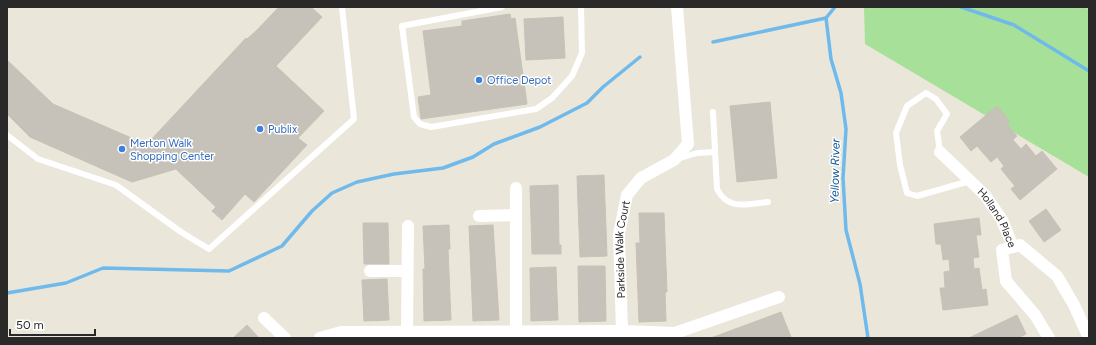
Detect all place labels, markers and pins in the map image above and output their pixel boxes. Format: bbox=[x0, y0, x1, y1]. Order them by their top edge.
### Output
place label: Office Depot bbox=[487, 74, 552, 87]
marker: Office Depot bbox=[474, 75, 484, 85]
place label: Publix bbox=[268, 123, 298, 136]
marker: Publix bbox=[255, 124, 265, 134]
place label: Merton Walk Shopping Center bbox=[130, 137, 214, 163]
marker: Merton Walk Shopping Center bbox=[117, 144, 127, 154]

